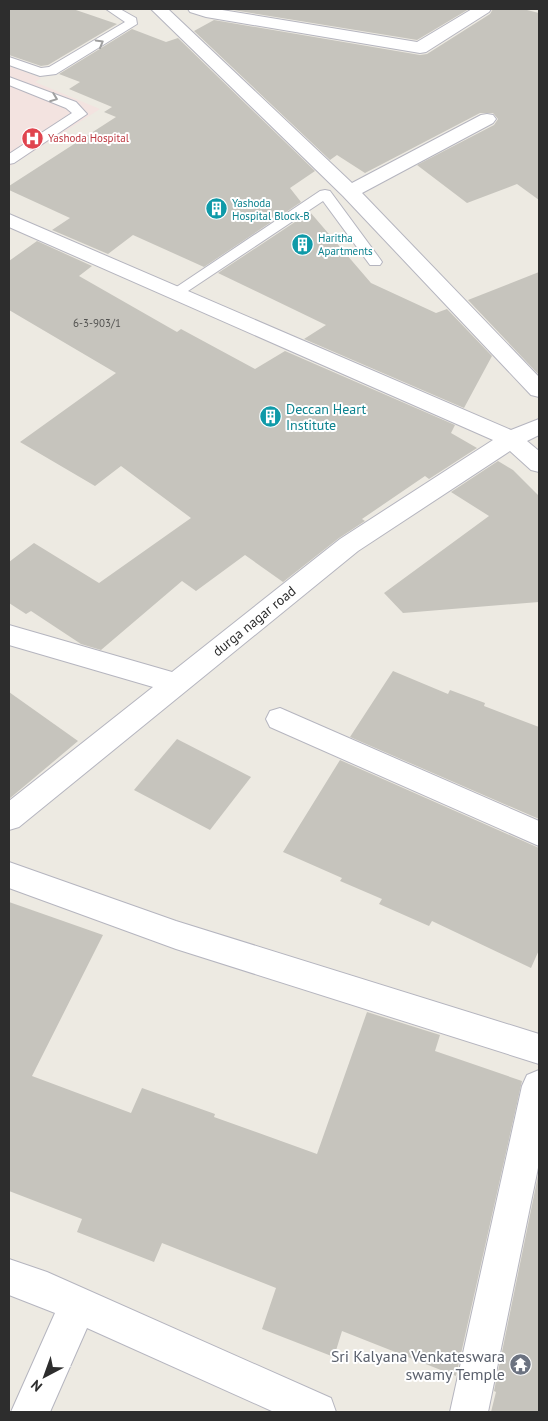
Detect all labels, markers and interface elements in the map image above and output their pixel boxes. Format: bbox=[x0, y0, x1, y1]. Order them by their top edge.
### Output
one-way arrow bbox=[94, 39, 103, 49]
one-way arrow bbox=[49, 92, 58, 102]
hospital icon: Yashoda Hospital bbox=[20, 126, 44, 150]
place label: Yashoda Hospital bbox=[48, 131, 130, 145]
place label: Yashoda Hospital Block-B bbox=[232, 196, 310, 223]
building icon: Yashoda Hospital Block-B bbox=[204, 197, 228, 221]
place label: Haritha Apartments bbox=[318, 231, 373, 258]
building icon: Haritha Apartments bbox=[290, 232, 314, 256]
house number: 6-3-903/1 bbox=[73, 316, 121, 330]
place label: Deccan Heart Institute bbox=[286, 400, 366, 434]
building icon: Deccan Heart Institute bbox=[258, 405, 282, 429]
street label: durga nagar road bbox=[209, 582, 299, 660]
place label: Sri Kalyana Venkateswara swamy Temple bbox=[331, 1346, 505, 1384]
north arrow bbox=[20, 1351, 70, 1401]
temple icon: Sri Kalyana Venkateswara swamy Temple bbox=[509, 1353, 533, 1377]
text: N bbox=[27, 1376, 46, 1396]

